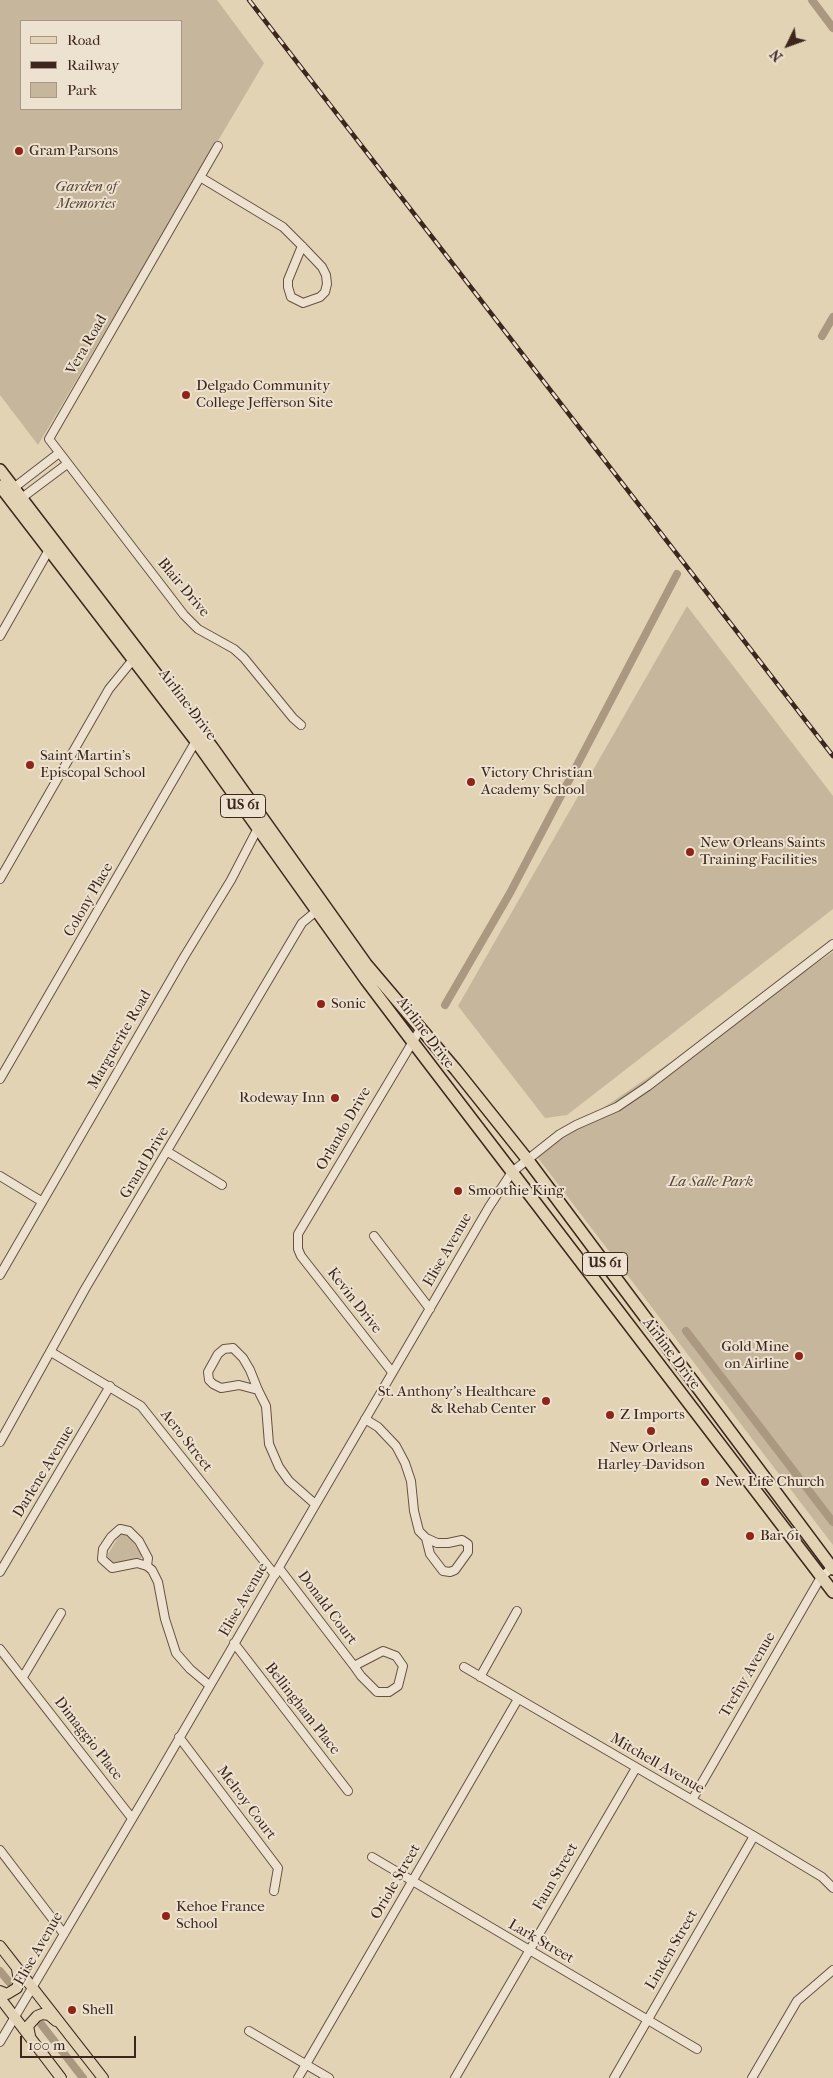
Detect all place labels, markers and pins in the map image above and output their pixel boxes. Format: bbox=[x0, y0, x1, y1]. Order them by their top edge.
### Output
place label: Gram Parsons bbox=[29, 142, 118, 160]
marker: Gram Parsons bbox=[13, 145, 25, 157]
place label: Delgado Community College Jefferson Site bbox=[196, 377, 333, 412]
marker: Delgado Community College Jefferson Site bbox=[180, 389, 192, 401]
place label: Saint Martin's Episcopal School bbox=[40, 747, 146, 782]
marker: Saint Martin's Episcopal School bbox=[24, 759, 36, 771]
place label: Victory Christian Academy School bbox=[481, 764, 592, 799]
marker: Victory Christian Academy School bbox=[465, 776, 477, 788]
place label: New Orleans Saints Training Facilities bbox=[700, 834, 825, 869]
marker: New Orleans Saints Training Facilities bbox=[684, 846, 696, 858]
place label: Sonic bbox=[331, 995, 366, 1013]
marker: Sonic bbox=[315, 998, 327, 1010]
place label: Rodeway Inn bbox=[239, 1089, 325, 1107]
marker: Rodeway Inn bbox=[329, 1092, 341, 1104]
place label: Smoothie King bbox=[468, 1182, 564, 1200]
marker: Smoothie King bbox=[452, 1185, 464, 1197]
place label: Gold Mine on Airline bbox=[721, 1338, 789, 1373]
marker: Gold Mine on Airline bbox=[793, 1350, 805, 1362]
place label: St. Anthony's Healthcare & Rehab Center bbox=[378, 1383, 536, 1418]
marker: St. Anthony's Healthcare & Rehab Center bbox=[540, 1395, 552, 1407]
place label: Z Imports bbox=[620, 1406, 685, 1424]
marker: Z Imports bbox=[604, 1409, 616, 1421]
marker: New Orleans Harley-Davidson bbox=[645, 1425, 657, 1437]
place label: New Orleans Harley-Davidson bbox=[597, 1439, 705, 1474]
place label: New Life Church bbox=[715, 1473, 825, 1491]
marker: New Life Church bbox=[699, 1476, 711, 1488]
place label: Bar 61 bbox=[760, 1527, 800, 1545]
marker: Bar 61 bbox=[744, 1530, 756, 1542]
place label: Kehoe France School bbox=[176, 1898, 265, 1933]
marker: Kehoe France School bbox=[160, 1910, 172, 1922]
place label: Shell bbox=[82, 2001, 114, 2019]
marker: Shell bbox=[66, 2004, 78, 2016]

